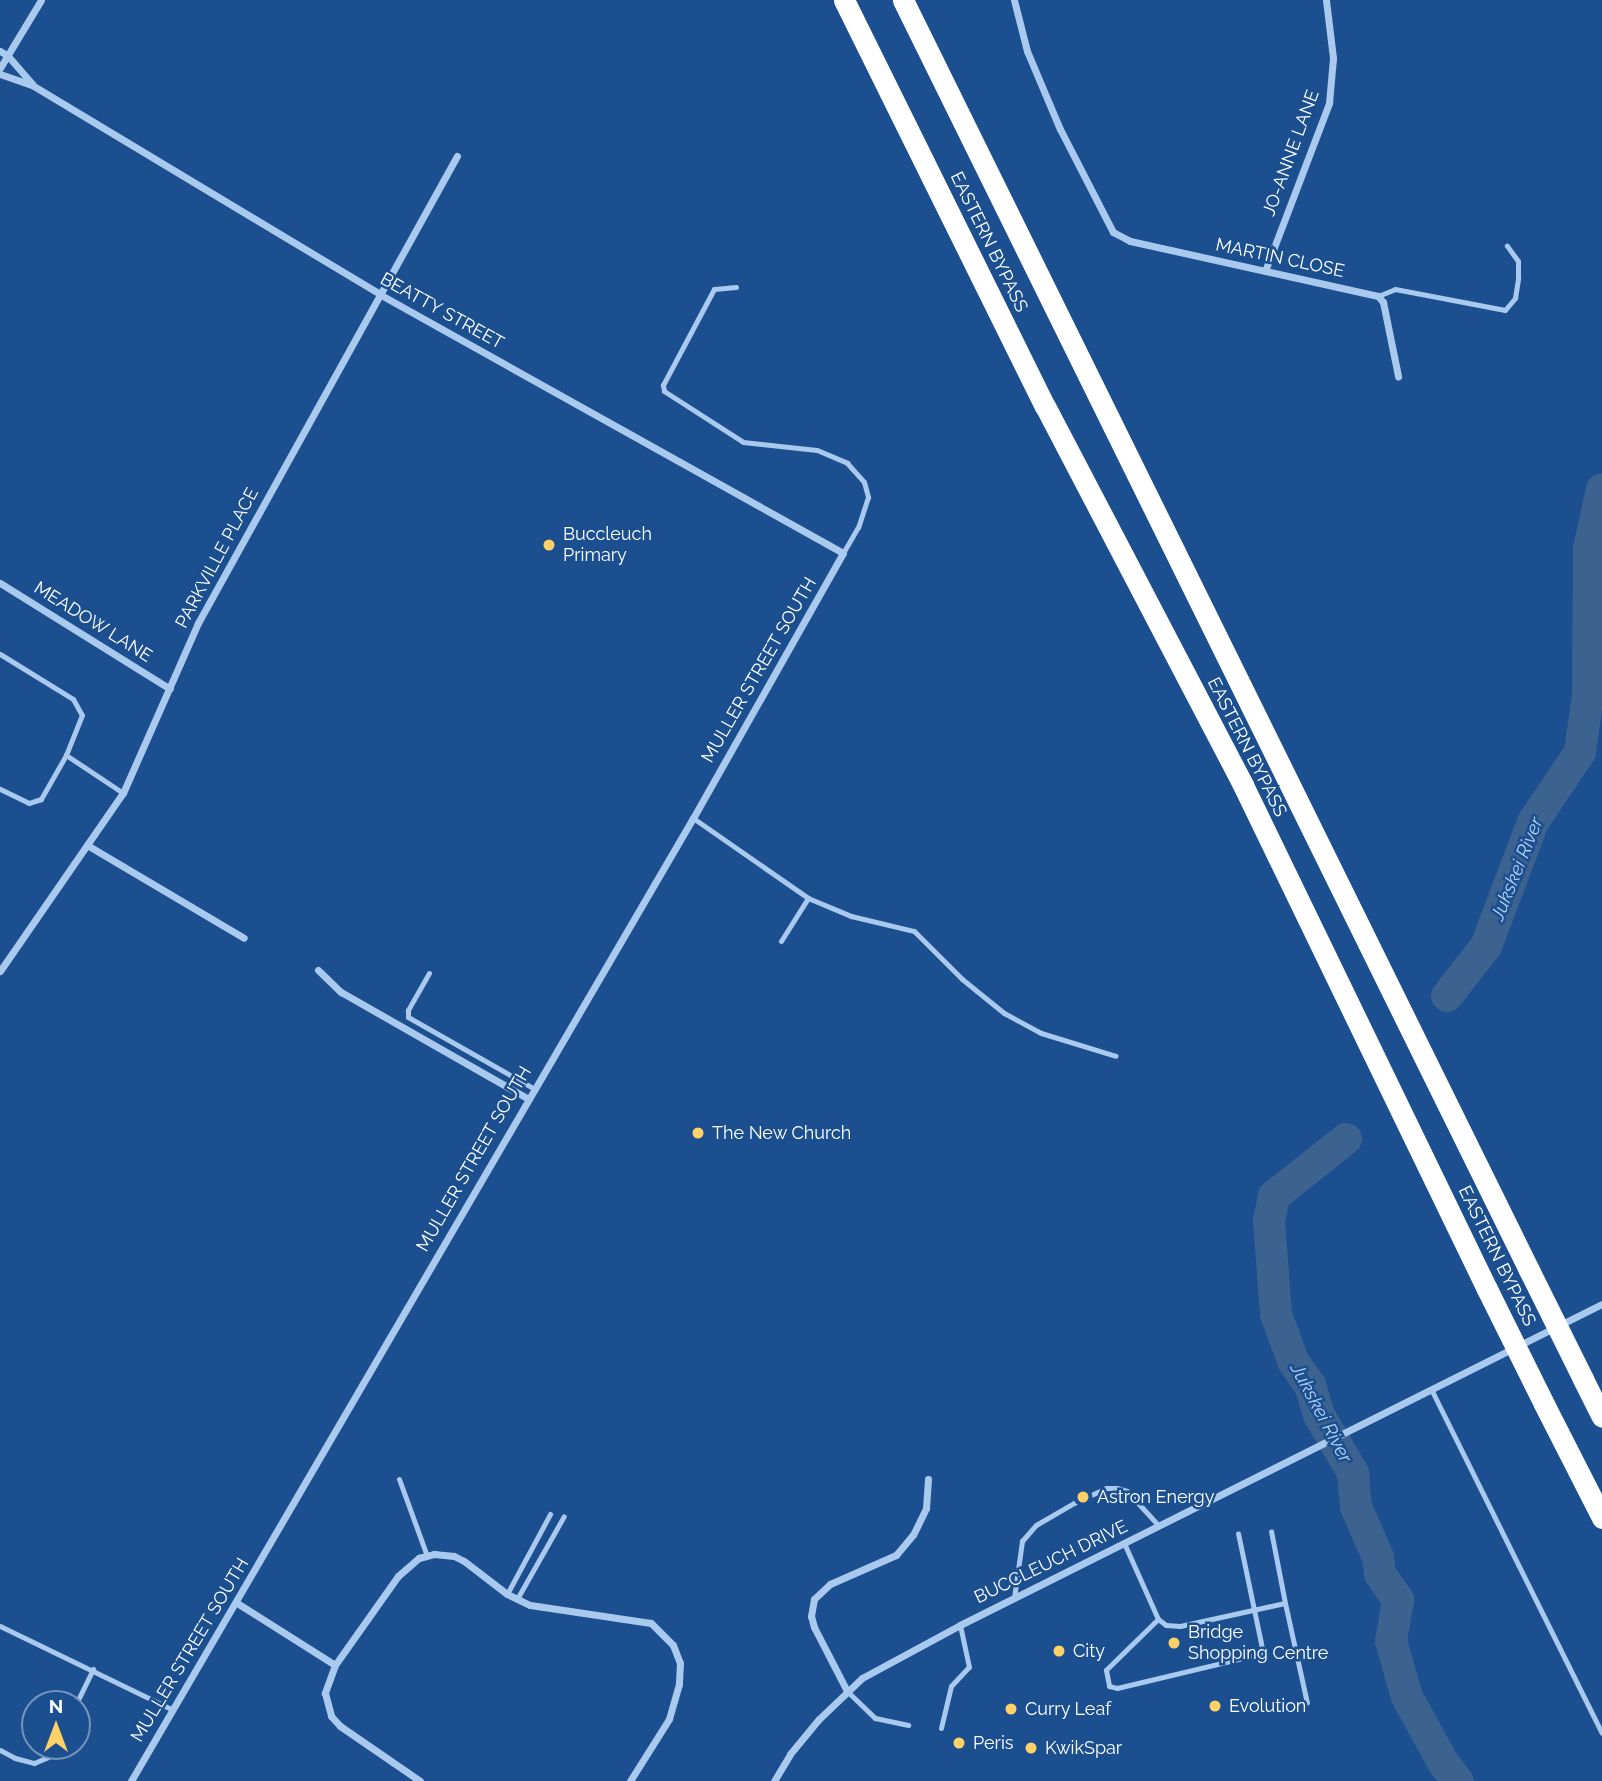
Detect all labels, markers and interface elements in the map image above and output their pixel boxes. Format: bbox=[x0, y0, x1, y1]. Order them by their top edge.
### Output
street label: JO-ANNE LANE bbox=[1258, 87, 1324, 219]
street label: EASTERN BYPASS bbox=[946, 168, 1032, 316]
street label: MARTIN CLOSE bbox=[1214, 234, 1346, 282]
street label: BEATTY STREET bbox=[376, 268, 508, 354]
street label: PARKVILLE PLACE bbox=[171, 484, 263, 632]
place label: Buccleuch Primary bbox=[563, 524, 652, 566]
marker: Buccleuch Primary bbox=[541, 537, 557, 553]
street label: MULLER STREET SOUTH bbox=[697, 573, 821, 767]
street label: MEADOW LANE bbox=[30, 577, 156, 667]
street label: EASTERN BYPASS bbox=[1203, 674, 1291, 820]
water label: Jukskei River bbox=[1486, 814, 1548, 924]
street label: MULLER STREET SOUTH bbox=[412, 1062, 536, 1256]
place label: The New Church bbox=[712, 1122, 852, 1144]
marker: The New Church bbox=[690, 1125, 706, 1141]
street label: EASTERN BYPASS bbox=[1454, 1182, 1540, 1330]
water label: Jukskei River bbox=[1285, 1359, 1357, 1467]
place label: Astron Energy bbox=[1097, 1486, 1214, 1508]
marker: Astron Energy bbox=[1075, 1489, 1091, 1505]
street label: BUCCLEUCH DRIVE bbox=[971, 1516, 1131, 1608]
street label: MULLER STREET SOUTH bbox=[126, 1554, 254, 1746]
place label: Bridge Shopping Centre bbox=[1188, 1622, 1328, 1664]
marker: Bridge Shopping Centre bbox=[1166, 1635, 1182, 1651]
place label: City bbox=[1073, 1640, 1105, 1662]
marker: City bbox=[1051, 1643, 1067, 1659]
north arrow bbox=[21, 1690, 91, 1760]
text: N bbox=[49, 1695, 63, 1717]
place label: Evolution bbox=[1229, 1695, 1306, 1717]
place label: Curry Leaf bbox=[1025, 1698, 1112, 1720]
marker: Evolution bbox=[1207, 1698, 1223, 1714]
marker: Curry Leaf bbox=[1003, 1701, 1019, 1717]
place label: Peris bbox=[973, 1732, 1014, 1754]
marker: Peris bbox=[951, 1735, 967, 1751]
place label: KwikSpar bbox=[1045, 1737, 1122, 1759]
marker: KwikSpar bbox=[1023, 1740, 1039, 1756]

